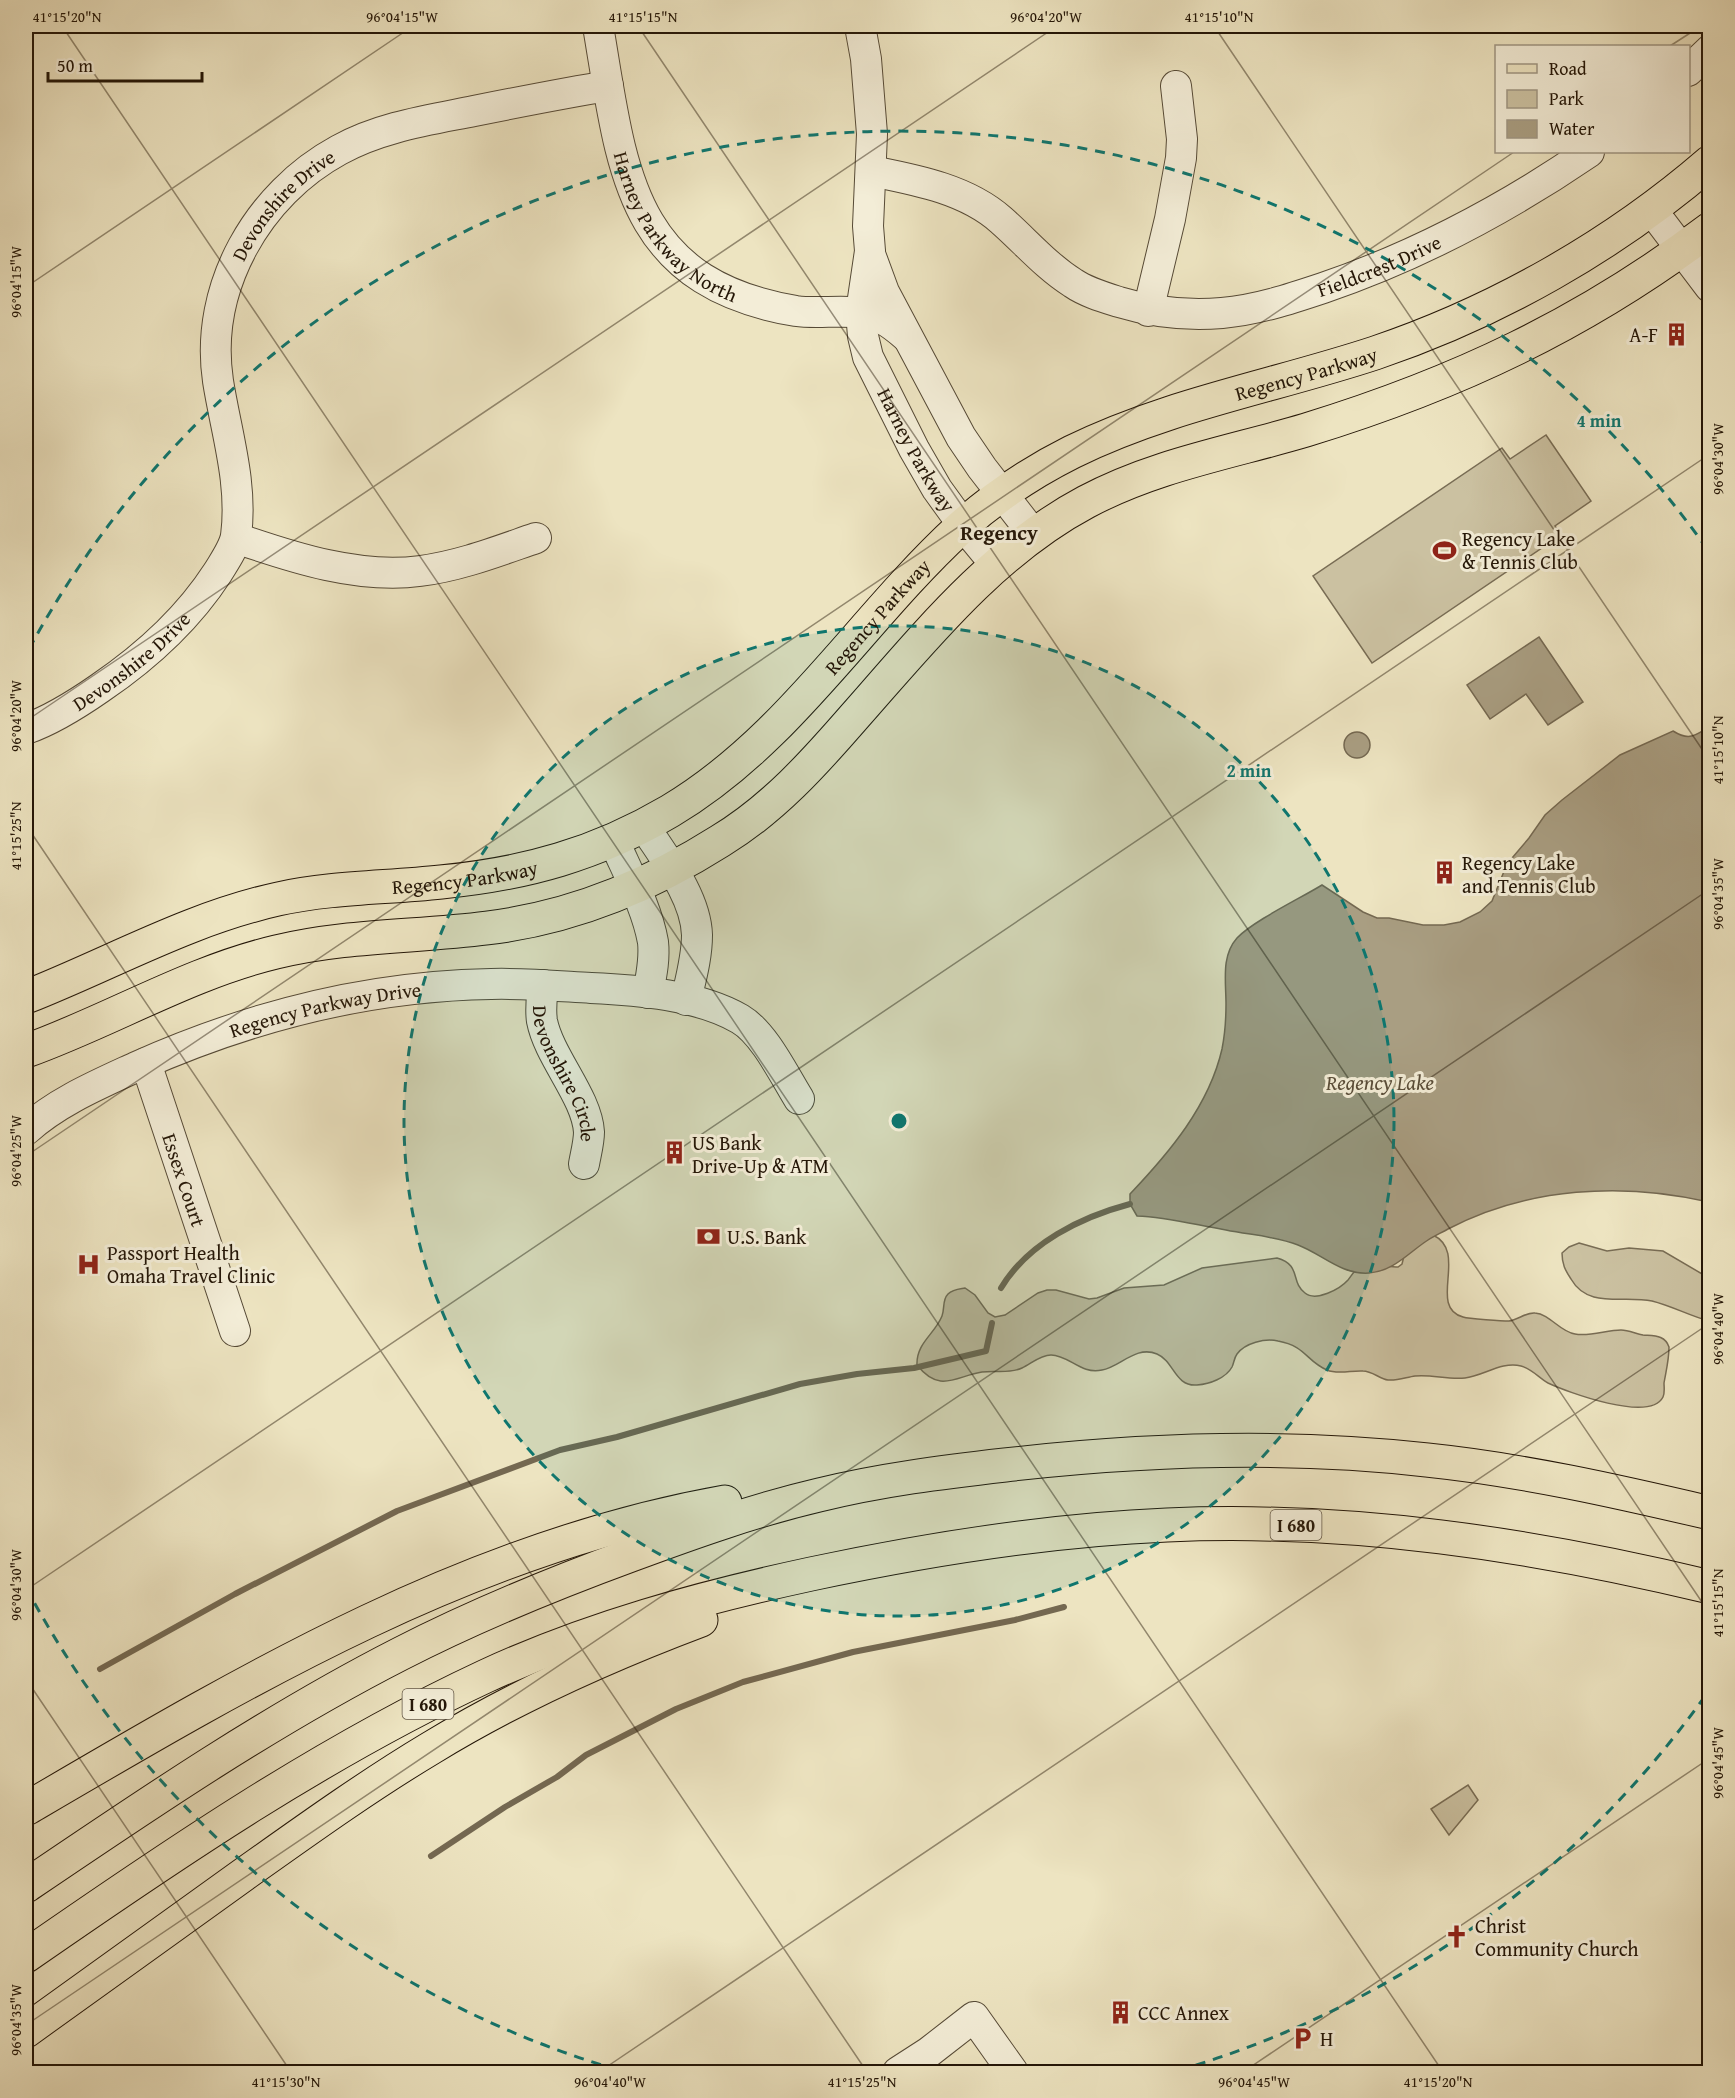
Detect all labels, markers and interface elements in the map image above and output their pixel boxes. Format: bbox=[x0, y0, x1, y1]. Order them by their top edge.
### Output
text: 41°15'20"N bbox=[33, 6, 102, 27]
text: 96°04'15"W bbox=[366, 6, 438, 27]
text: 41°15'15"N bbox=[609, 6, 678, 27]
text: 96°04'20"W bbox=[1010, 6, 1082, 27]
text: 41°15'10"N bbox=[1185, 6, 1254, 27]
scale bar bbox=[48, 45, 202, 83]
legend bbox=[1495, 45, 1690, 153]
text: 50 m bbox=[57, 52, 93, 79]
text: Road bbox=[1549, 55, 1587, 82]
text: Park bbox=[1549, 85, 1585, 112]
text: Water bbox=[1549, 115, 1595, 142]
street label: Devonshire Drive bbox=[224, 141, 340, 265]
street label: Harney Parkway North bbox=[607, 148, 742, 309]
street label: Fieldcrest Drive bbox=[1313, 227, 1446, 304]
text: 96°04'15"W bbox=[5, 246, 26, 318]
place label: A-F bbox=[1629, 320, 1658, 349]
building icon: A-F bbox=[1663, 321, 1689, 347]
street label: Regency Parkway bbox=[1231, 339, 1381, 407]
street label: Harney Parkway bbox=[871, 382, 963, 518]
text: 4 min bbox=[1577, 407, 1622, 434]
text: 96°04'30"W bbox=[1707, 423, 1728, 495]
district label: Regency bbox=[960, 517, 1038, 548]
place label: Regency Lake & Tennis Club bbox=[1462, 524, 1578, 576]
sports icon: Regency Lake & Tennis Club bbox=[1431, 537, 1457, 563]
street label: Regency Parkway bbox=[817, 551, 936, 680]
street label: Devonshire Drive bbox=[66, 605, 196, 717]
text: 96°04'20"W bbox=[5, 680, 26, 752]
text: 41°15'10"N bbox=[1707, 715, 1728, 784]
text: 2 min bbox=[1227, 757, 1272, 784]
text: 41°15'25"N bbox=[5, 801, 26, 870]
place label: Regency Lake and Tennis Club bbox=[1462, 848, 1596, 900]
street label: Regency Parkway bbox=[391, 852, 541, 901]
text: 96°04'35"W bbox=[1707, 858, 1728, 930]
building icon: Regency Lake and Tennis Club bbox=[1431, 860, 1457, 886]
street label: Regency Parkway Drive bbox=[225, 974, 422, 1044]
street label: Devonshire Circle bbox=[527, 1005, 604, 1143]
water label: Regency Lake bbox=[1325, 1067, 1434, 1098]
centre of rings bbox=[889, 1111, 909, 1131]
text: 96°04'25"W bbox=[5, 1115, 26, 1187]
place label: US Bank Drive-Up & ATM bbox=[692, 1128, 829, 1180]
street label: Essex Court bbox=[156, 1129, 214, 1230]
building icon: US Bank Drive-Up & ATM bbox=[661, 1140, 687, 1166]
place label: U.S. Bank bbox=[727, 1222, 807, 1251]
bank icon: U.S. Bank bbox=[696, 1223, 722, 1249]
place label: Passport Health Omaha Travel Clinic bbox=[107, 1238, 275, 1290]
hospital icon: Passport Health Omaha Travel Clinic bbox=[76, 1251, 102, 1277]
text: 96°04'40"W bbox=[1707, 1293, 1728, 1365]
road number: I 680 bbox=[1270, 1510, 1322, 1540]
text: 96°04'30"W bbox=[5, 1549, 26, 1621]
text: 41°15'15"N bbox=[1707, 1568, 1728, 1637]
road number: I 680 bbox=[402, 1689, 454, 1719]
text: 96°04'45"W bbox=[1707, 1727, 1728, 1799]
place label: Christ Community Church bbox=[1475, 1911, 1639, 1963]
church icon: Christ Community Church bbox=[1444, 1924, 1470, 1950]
text: 96°04'35"W bbox=[5, 1984, 26, 2056]
place label: CCC Annex bbox=[1138, 1998, 1230, 2027]
building icon: CCC Annex bbox=[1107, 1999, 1133, 2025]
place label: H bbox=[1320, 2024, 1333, 2053]
parking icon: H bbox=[1289, 2025, 1315, 2051]
text: 41°15'30"N bbox=[252, 2071, 321, 2092]
text: 96°04'40"W bbox=[574, 2071, 646, 2092]
text: 41°15'25"N bbox=[828, 2071, 897, 2092]
text: 96°04'45"W bbox=[1218, 2071, 1290, 2092]
text: 41°15'20"N bbox=[1404, 2071, 1473, 2092]

